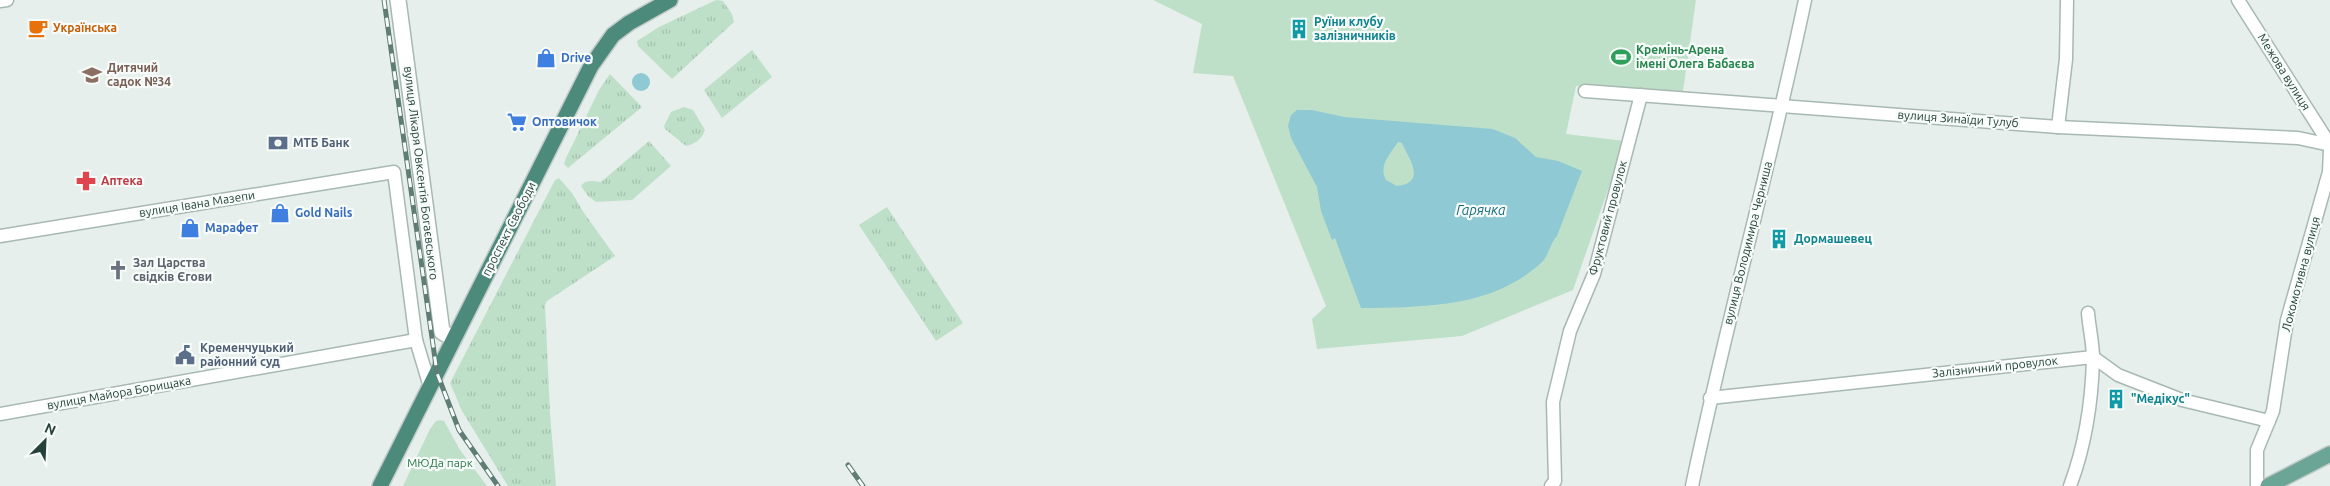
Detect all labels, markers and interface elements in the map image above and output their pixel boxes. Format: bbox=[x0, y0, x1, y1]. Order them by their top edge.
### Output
place label: Руїни клубу залізничників bbox=[1314, 15, 1396, 42]
cafe icon: Українська bbox=[27, 17, 49, 39]
building icon: Руїни клубу залізничників bbox=[1288, 18, 1310, 40]
place label: Українська bbox=[53, 21, 117, 34]
street label: Межова вулиця bbox=[2256, 31, 2313, 113]
place label: Кремінь-Арена імені Олега Бабаєва bbox=[1636, 43, 1755, 70]
sports icon: Кремінь-Арена імені Олега Бабаєва bbox=[1610, 46, 1632, 68]
shop icon: Drive bbox=[535, 47, 557, 69]
place label: Drive bbox=[561, 51, 591, 64]
place label: Дитячий садок №34 bbox=[107, 61, 171, 88]
school or university icon: Дитячий садок №34 bbox=[81, 64, 103, 86]
street label: вулиця Лікаря Овксентія Богаєвського bbox=[402, 65, 441, 281]
street label: вулиця Зинаїди Тулуб bbox=[1897, 108, 2019, 129]
supermarket icon: Оптовичок bbox=[506, 111, 528, 133]
place label: Оптовичок bbox=[532, 115, 597, 128]
bank icon: МТБ Банк bbox=[267, 132, 289, 154]
place label: МТБ Банк bbox=[293, 136, 350, 149]
street label: Фруктовий провулок bbox=[1586, 159, 1629, 277]
street label: вулиця Володимира Черниша bbox=[1721, 160, 1774, 326]
pharmacy icon: Аптeка bbox=[75, 170, 97, 192]
place label: Аптeка bbox=[101, 174, 143, 187]
street label: проспект Свободи bbox=[479, 180, 538, 278]
street label: вулиця Івана Мазепи bbox=[138, 188, 256, 219]
shop icon: Gold Nails bbox=[269, 202, 291, 224]
water label: Гарячка bbox=[1456, 202, 1506, 218]
place label: Gold Nails bbox=[295, 206, 353, 219]
street label: Локомотивна вулиця bbox=[2279, 215, 2322, 333]
shop icon: Марафет bbox=[179, 217, 201, 239]
place label: Марафет bbox=[205, 221, 258, 234]
building icon: Дормашевец bbox=[1768, 228, 1790, 250]
place label: Дормашевец bbox=[1794, 232, 1873, 245]
place label: Зал Царства свідків Єгови bbox=[133, 256, 212, 283]
church icon: Зал Царства свідків Єгови bbox=[107, 259, 129, 281]
place label: Кременчуцький районний суд bbox=[200, 341, 294, 368]
public building icon: Кременчуцький районний суд bbox=[174, 344, 196, 366]
street label: Залізничний провулок bbox=[1931, 353, 2058, 380]
street label: вулиця Майора Борищака bbox=[46, 373, 192, 412]
building icon: "Медікус" bbox=[2105, 388, 2127, 410]
place label: "Медікус" bbox=[2131, 392, 2190, 405]
north arrow bbox=[20, 416, 70, 466]
text: N bbox=[42, 420, 58, 439]
park label: МЮДа парк bbox=[407, 456, 473, 469]

